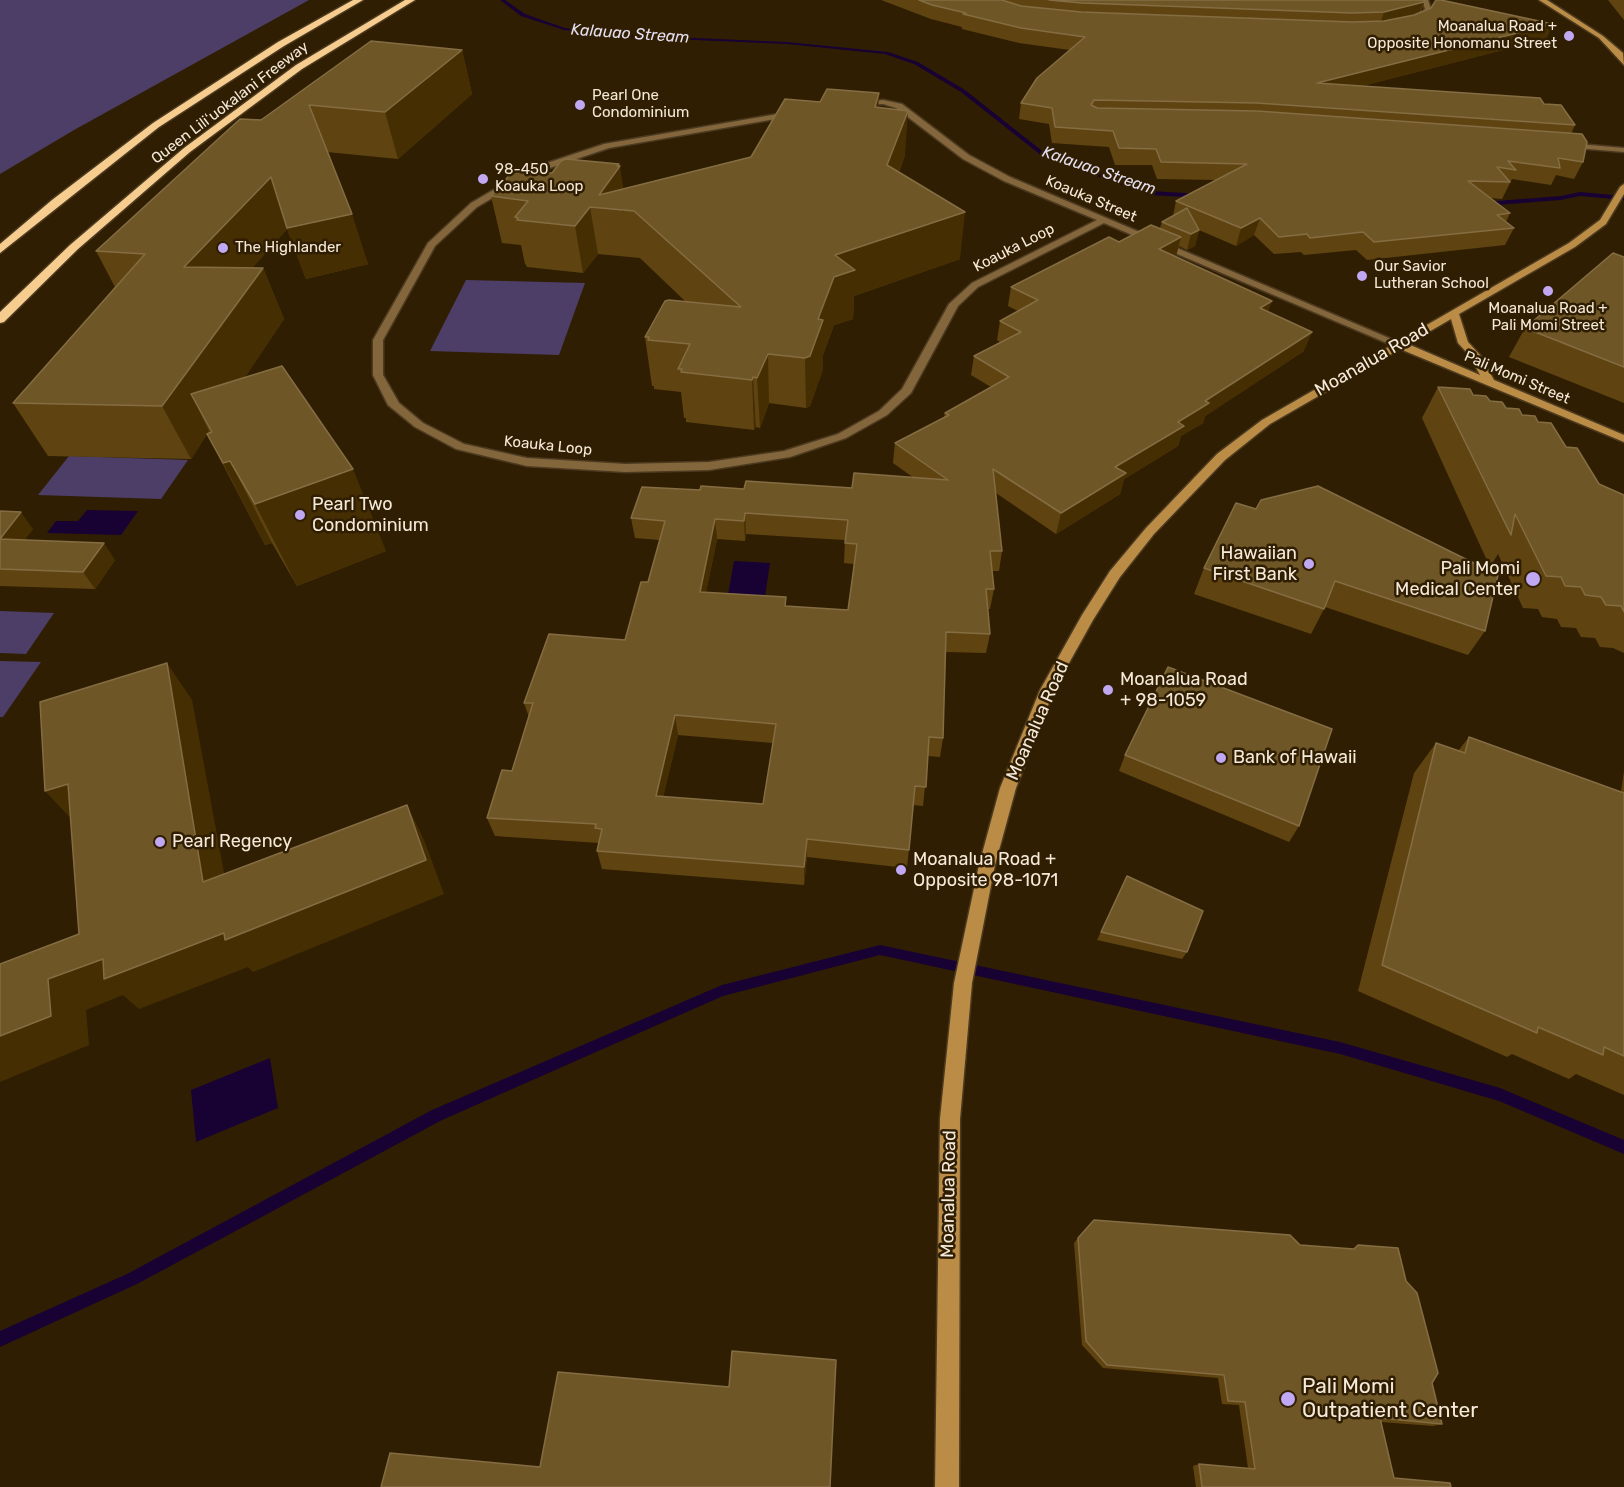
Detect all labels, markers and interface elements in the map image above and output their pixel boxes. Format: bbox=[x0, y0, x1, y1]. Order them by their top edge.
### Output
place label: Moanalua Road + Opposite Honomanu Street bbox=[1367, 18, 1557, 53]
water label: Kalauao Stream bbox=[570, 20, 690, 48]
marker: Moanalua Road + Opposite Honomanu Street bbox=[1562, 29, 1576, 43]
street label: Queen Liliʻuokalani Freeway bbox=[148, 38, 312, 168]
place label: Pearl One Condominium bbox=[592, 87, 689, 122]
marker: Pearl One Condominium bbox=[573, 98, 587, 112]
water label: Kalauao Stream bbox=[1040, 143, 1158, 199]
place label: 98-450 Koauka Loop bbox=[495, 161, 583, 196]
marker: 98-450 Koauka Loop bbox=[476, 172, 490, 186]
street label: Koauka Street bbox=[1043, 172, 1139, 226]
street label: Koauka Loop bbox=[970, 220, 1058, 276]
place label: The Highlander bbox=[235, 239, 341, 257]
marker: The Highlander bbox=[216, 241, 230, 255]
place label: Our Savior Lutheran School bbox=[1374, 258, 1489, 293]
marker: Our Savior Lutheran School bbox=[1355, 269, 1369, 283]
marker: Moanalua Road + Pali Momi Street bbox=[1541, 284, 1555, 298]
place label: Moanalua Road + Pali Momi Street bbox=[1488, 300, 1608, 335]
street label: Moanalua Road bbox=[1311, 319, 1433, 401]
street label: Pali Momi Street bbox=[1461, 348, 1573, 408]
street label: Koauka Loop bbox=[503, 432, 593, 460]
place label: Pearl Two Condominium bbox=[312, 494, 429, 536]
marker: Pearl Two Condominium bbox=[293, 508, 307, 522]
place label: Hawaiian First Bank bbox=[1213, 543, 1297, 586]
marker: Hawaiian First Bank bbox=[1302, 557, 1316, 571]
place label: Pali Momi Medical Center bbox=[1395, 558, 1520, 600]
marker: Pali Momi Medical Center bbox=[1524, 570, 1542, 588]
street label: Moanalua Road bbox=[1002, 658, 1074, 784]
place label: Moanalua Road + 98-1059 bbox=[1120, 669, 1248, 712]
marker: Moanalua Road + 98-1059 bbox=[1101, 683, 1115, 697]
place label: Bank of Hawaii bbox=[1233, 747, 1357, 769]
marker: Bank of Hawaii bbox=[1214, 751, 1228, 765]
place label: Pearl Regency bbox=[172, 831, 292, 853]
marker: Pearl Regency bbox=[153, 835, 167, 849]
place label: Moanalua Road + Opposite 98-1071 bbox=[913, 849, 1058, 892]
marker: Moanalua Road + Opposite 98-1071 bbox=[894, 863, 908, 877]
street label: Moanalua Road bbox=[937, 1130, 961, 1258]
place label: Pali Momi Outpatient Center bbox=[1302, 1374, 1478, 1424]
marker: Pali Momi Outpatient Center bbox=[1279, 1390, 1297, 1408]

